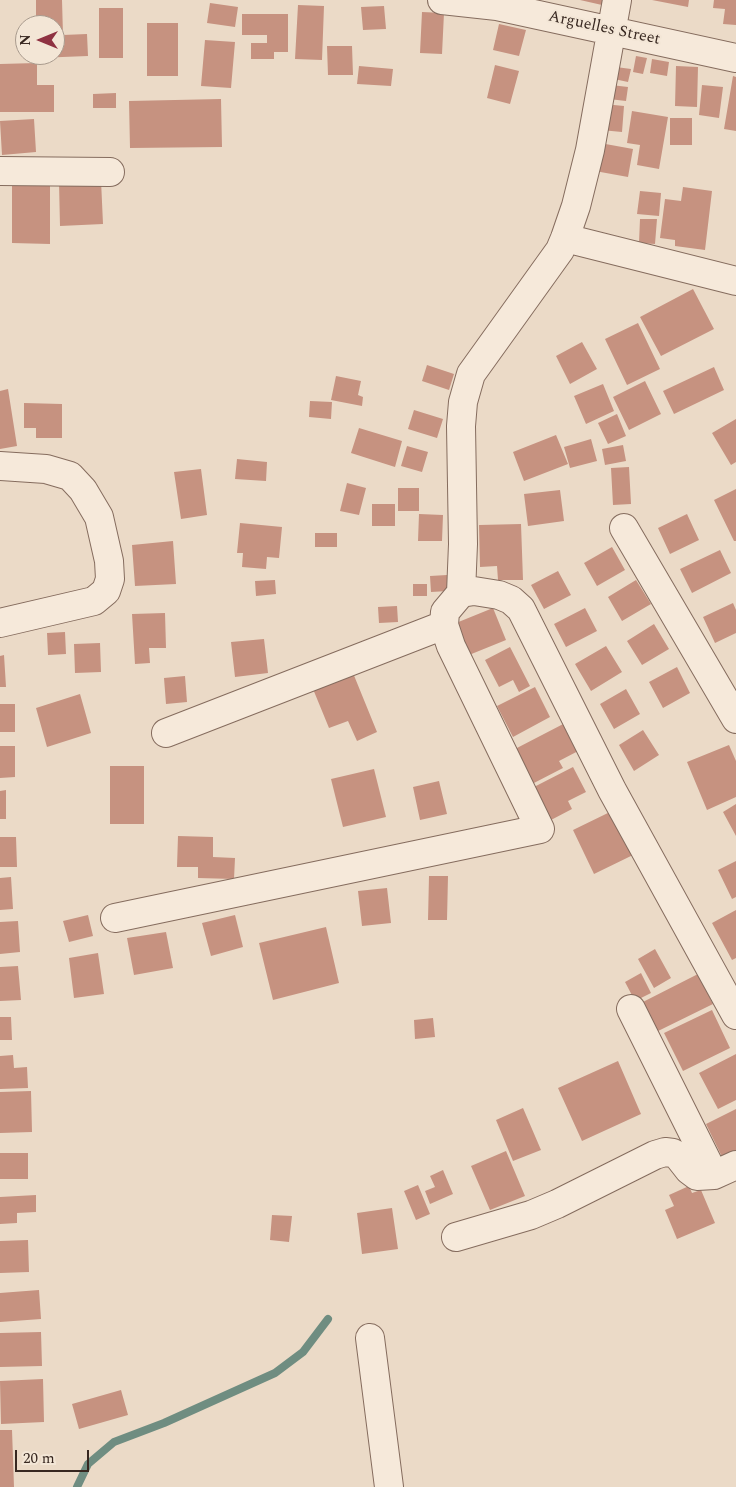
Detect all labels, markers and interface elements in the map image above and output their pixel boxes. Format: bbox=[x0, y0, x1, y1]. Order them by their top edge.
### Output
street label: Arguelles Street bbox=[546, 8, 662, 50]
north arrow bbox=[15, 15, 65, 65]
text: N bbox=[15, 34, 36, 46]
scale bar bbox=[18, 1440, 91, 1472]
text: 20 m bbox=[23, 1447, 55, 1470]

